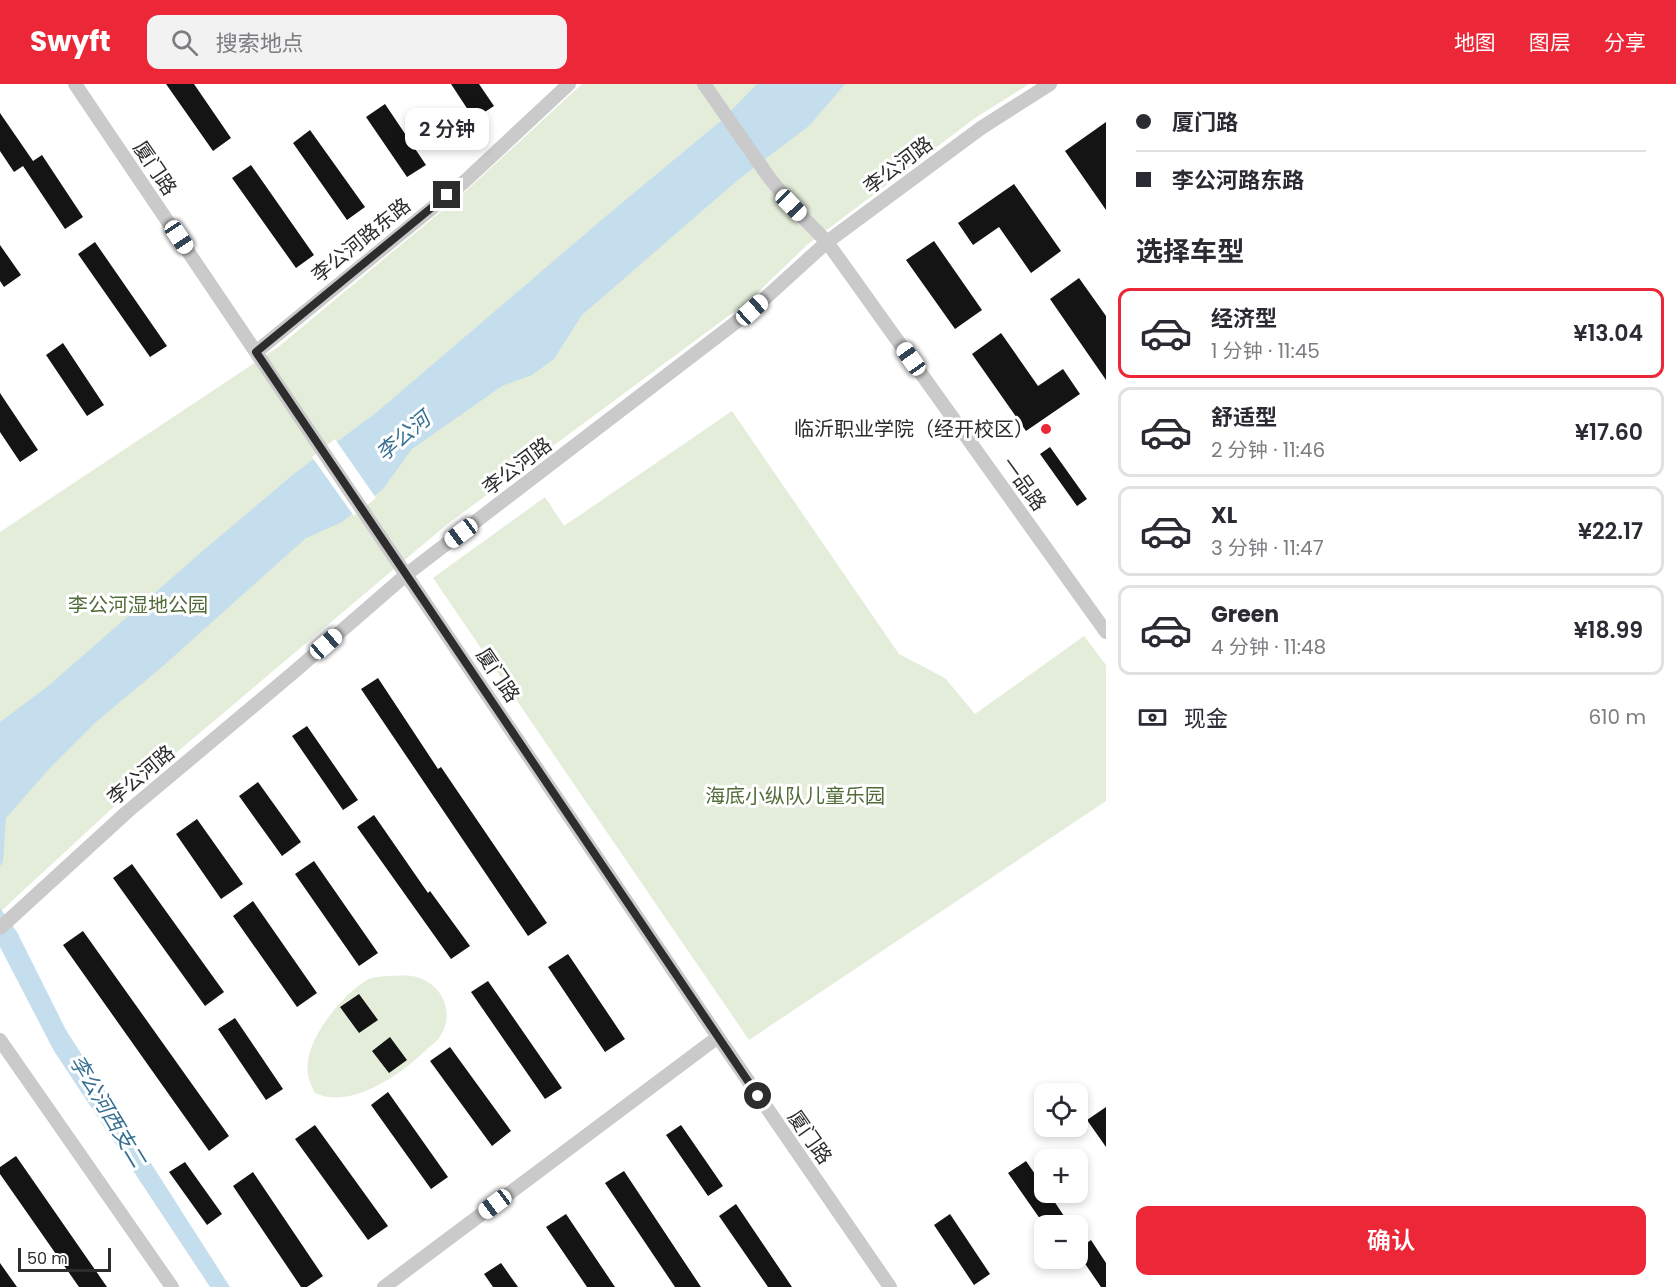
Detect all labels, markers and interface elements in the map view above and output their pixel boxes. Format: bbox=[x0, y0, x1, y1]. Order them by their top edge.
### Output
search box bbox=[147, 15, 567, 69]
text: Swyft bbox=[30, 22, 111, 61]
icon: search bbox=[168, 26, 201, 59]
text: 搜索地点 bbox=[216, 28, 304, 59]
text: 地图 bbox=[1454, 28, 1496, 57]
text: 图层 bbox=[1529, 28, 1571, 57]
text: 分享 bbox=[1604, 28, 1646, 57]
text: 厦门路 bbox=[1172, 107, 1238, 138]
callout: 2 分钟 bbox=[405, 108, 489, 150]
text: 2 分钟 bbox=[419, 115, 475, 143]
street label: 李公河路 bbox=[858, 130, 938, 200]
street label: 厦门路 bbox=[127, 135, 183, 201]
text: 李公河路东路 bbox=[1172, 165, 1304, 196]
route end bbox=[433, 181, 460, 208]
car bbox=[772, 186, 810, 224]
street label: 李公河路东路 bbox=[306, 191, 416, 289]
car bbox=[161, 217, 197, 257]
text: 选择车型 bbox=[1136, 233, 1244, 270]
car bbox=[733, 291, 771, 329]
text: 经济型 bbox=[1211, 303, 1277, 334]
icon: car bbox=[1139, 306, 1193, 360]
text: ¥13.04 bbox=[1573, 318, 1643, 349]
text: 1 分钟 · 11:45 bbox=[1211, 337, 1320, 365]
car bbox=[893, 339, 929, 379]
water label: 李公河 bbox=[370, 402, 440, 467]
text: 舒适型 bbox=[1211, 402, 1277, 433]
icon: car bbox=[1139, 405, 1193, 459]
place label: 临沂职业学院（经开校区） bbox=[794, 415, 1034, 443]
text: ¥17.60 bbox=[1575, 417, 1643, 448]
marker: 临沂职业学院（经开校区） bbox=[1039, 422, 1053, 436]
street label: 李公河路 bbox=[477, 431, 557, 501]
text: 2 分钟 · 11:46 bbox=[1211, 436, 1325, 464]
street label: 一品路 bbox=[995, 452, 1053, 516]
text: XL bbox=[1211, 500, 1237, 531]
icon: car bbox=[1139, 504, 1193, 558]
car bbox=[441, 515, 481, 551]
text: ¥22.17 bbox=[1578, 516, 1643, 547]
text: 3 分钟 · 11:47 bbox=[1211, 534, 1324, 562]
park label: 李公河湿地公园 bbox=[68, 591, 208, 619]
text: Green bbox=[1211, 599, 1279, 630]
icon: car bbox=[1139, 603, 1193, 657]
text: ¥18.99 bbox=[1574, 615, 1643, 646]
car bbox=[307, 625, 345, 663]
text: 4 分钟 · 11:48 bbox=[1211, 633, 1326, 661]
street label: 厦门路 bbox=[470, 642, 526, 708]
icon: cash bbox=[1136, 701, 1169, 734]
text: 现金 bbox=[1184, 703, 1228, 734]
text: 610 m bbox=[1588, 703, 1646, 731]
street label: 李公河路 bbox=[101, 739, 181, 811]
park label: 海底小纵队儿童乐园 bbox=[705, 782, 885, 810]
water label: 李公河西支二 bbox=[63, 1050, 153, 1173]
route start bbox=[744, 1082, 771, 1109]
map controls bbox=[1034, 1083, 1088, 1269]
button: locate bbox=[1034, 1083, 1088, 1137]
street label: 厦门路 bbox=[781, 1104, 839, 1170]
button: + bbox=[1034, 1149, 1088, 1203]
car bbox=[475, 1186, 515, 1222]
button: 确认 bbox=[1136, 1206, 1646, 1275]
button: − bbox=[1034, 1215, 1088, 1269]
scale bar bbox=[18, 1245, 111, 1272]
text: 50 m bbox=[27, 1247, 68, 1270]

